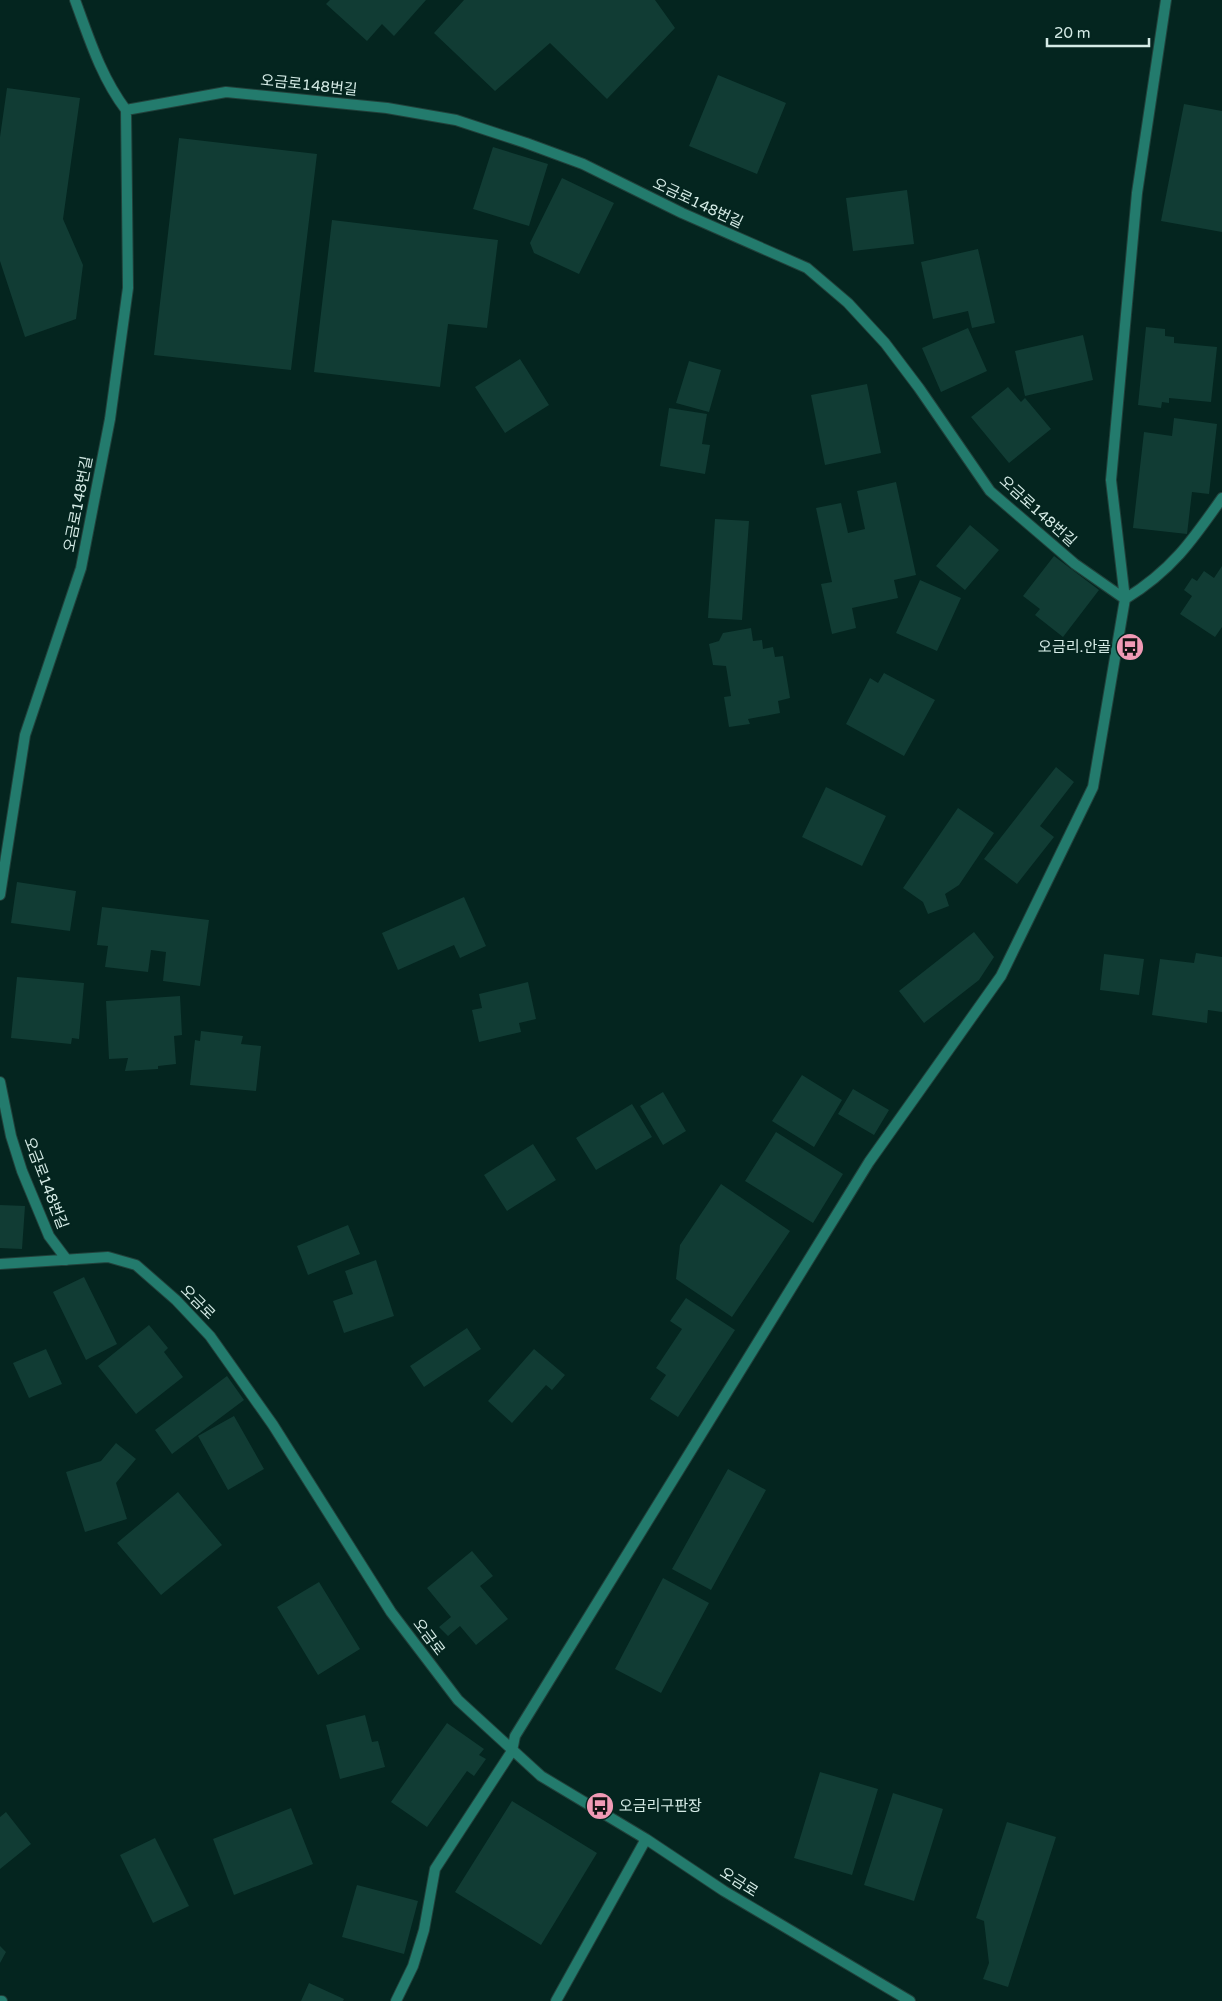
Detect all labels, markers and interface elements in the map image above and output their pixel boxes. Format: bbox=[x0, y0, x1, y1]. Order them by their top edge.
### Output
scale bar bbox=[1047, 15, 1150, 47]
text: 20 m bbox=[1054, 24, 1091, 42]
street label: 오금로148번길 bbox=[260, 71, 358, 99]
street label: 오금로148번길 bbox=[650, 174, 746, 232]
street label: 오금로148번길 bbox=[60, 455, 96, 553]
street label: 오금로148번길 bbox=[996, 472, 1080, 550]
bus stop icon: 오금리.안골 bbox=[1115, 632, 1145, 662]
place label: 오금리.안골 bbox=[1038, 638, 1111, 656]
street label: 오금로148번길 bbox=[20, 1134, 72, 1232]
street label: 오금로 bbox=[177, 1281, 219, 1323]
street label: 오금로 bbox=[409, 1615, 449, 1659]
bus stop icon: 오금리구판장 bbox=[585, 1791, 615, 1821]
place label: 오금리구판장 bbox=[619, 1797, 702, 1815]
street label: 오금로 bbox=[717, 1863, 761, 1901]

